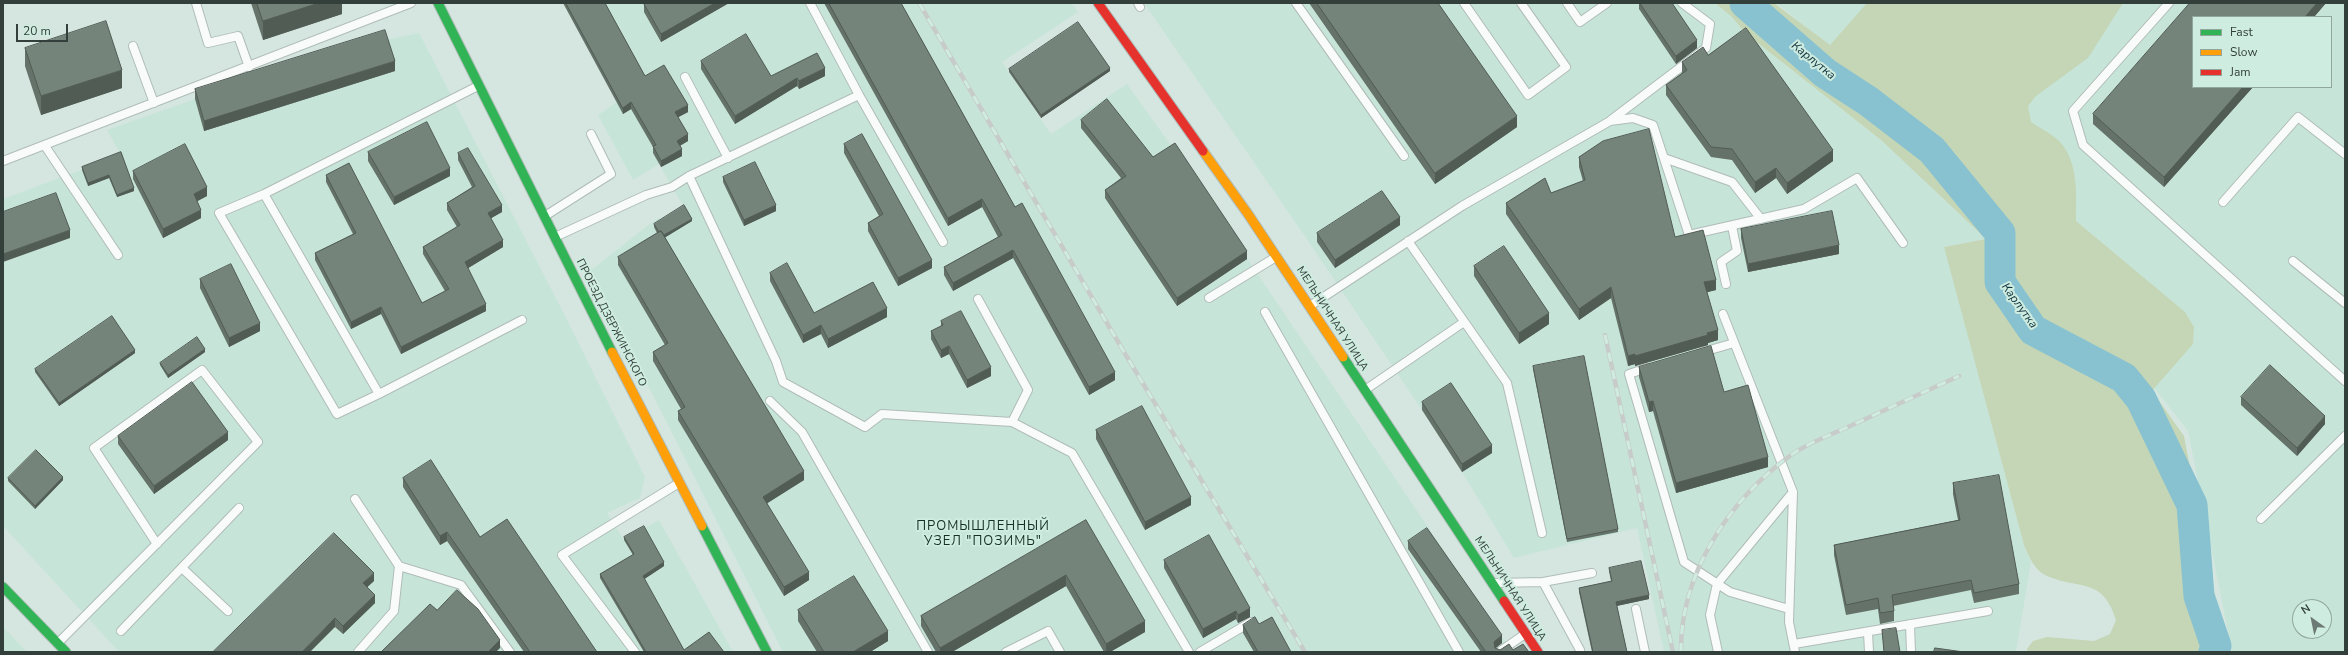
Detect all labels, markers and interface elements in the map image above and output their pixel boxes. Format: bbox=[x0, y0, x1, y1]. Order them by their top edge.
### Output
scale bar bbox=[18, 16, 70, 42]
legend bbox=[2192, 16, 2332, 88]
text: 20 m bbox=[23, 23, 51, 39]
text: Fast bbox=[2230, 24, 2253, 40]
water label: Карлутка bbox=[1788, 39, 1838, 83]
text: Slow bbox=[2230, 44, 2258, 60]
text: Jam bbox=[2230, 64, 2251, 80]
street label: ПРОЕЗД ДЗЕРЖИНСКОГО bbox=[573, 257, 649, 389]
street label: МЕЛЬНИЧНАЯ УЛИЦА bbox=[1293, 264, 1371, 374]
water label: Карлутка bbox=[1998, 281, 2040, 331]
district label: ПРОМЫШЛЕННЫЙ УЗЕЛ "ПОЗИМЬ" bbox=[916, 519, 1050, 550]
street label: МЕЛЬНИЧНАЯ УЛИЦА bbox=[1471, 534, 1549, 644]
north arrow bbox=[2292, 599, 2332, 639]
text: N bbox=[2298, 601, 2313, 618]

